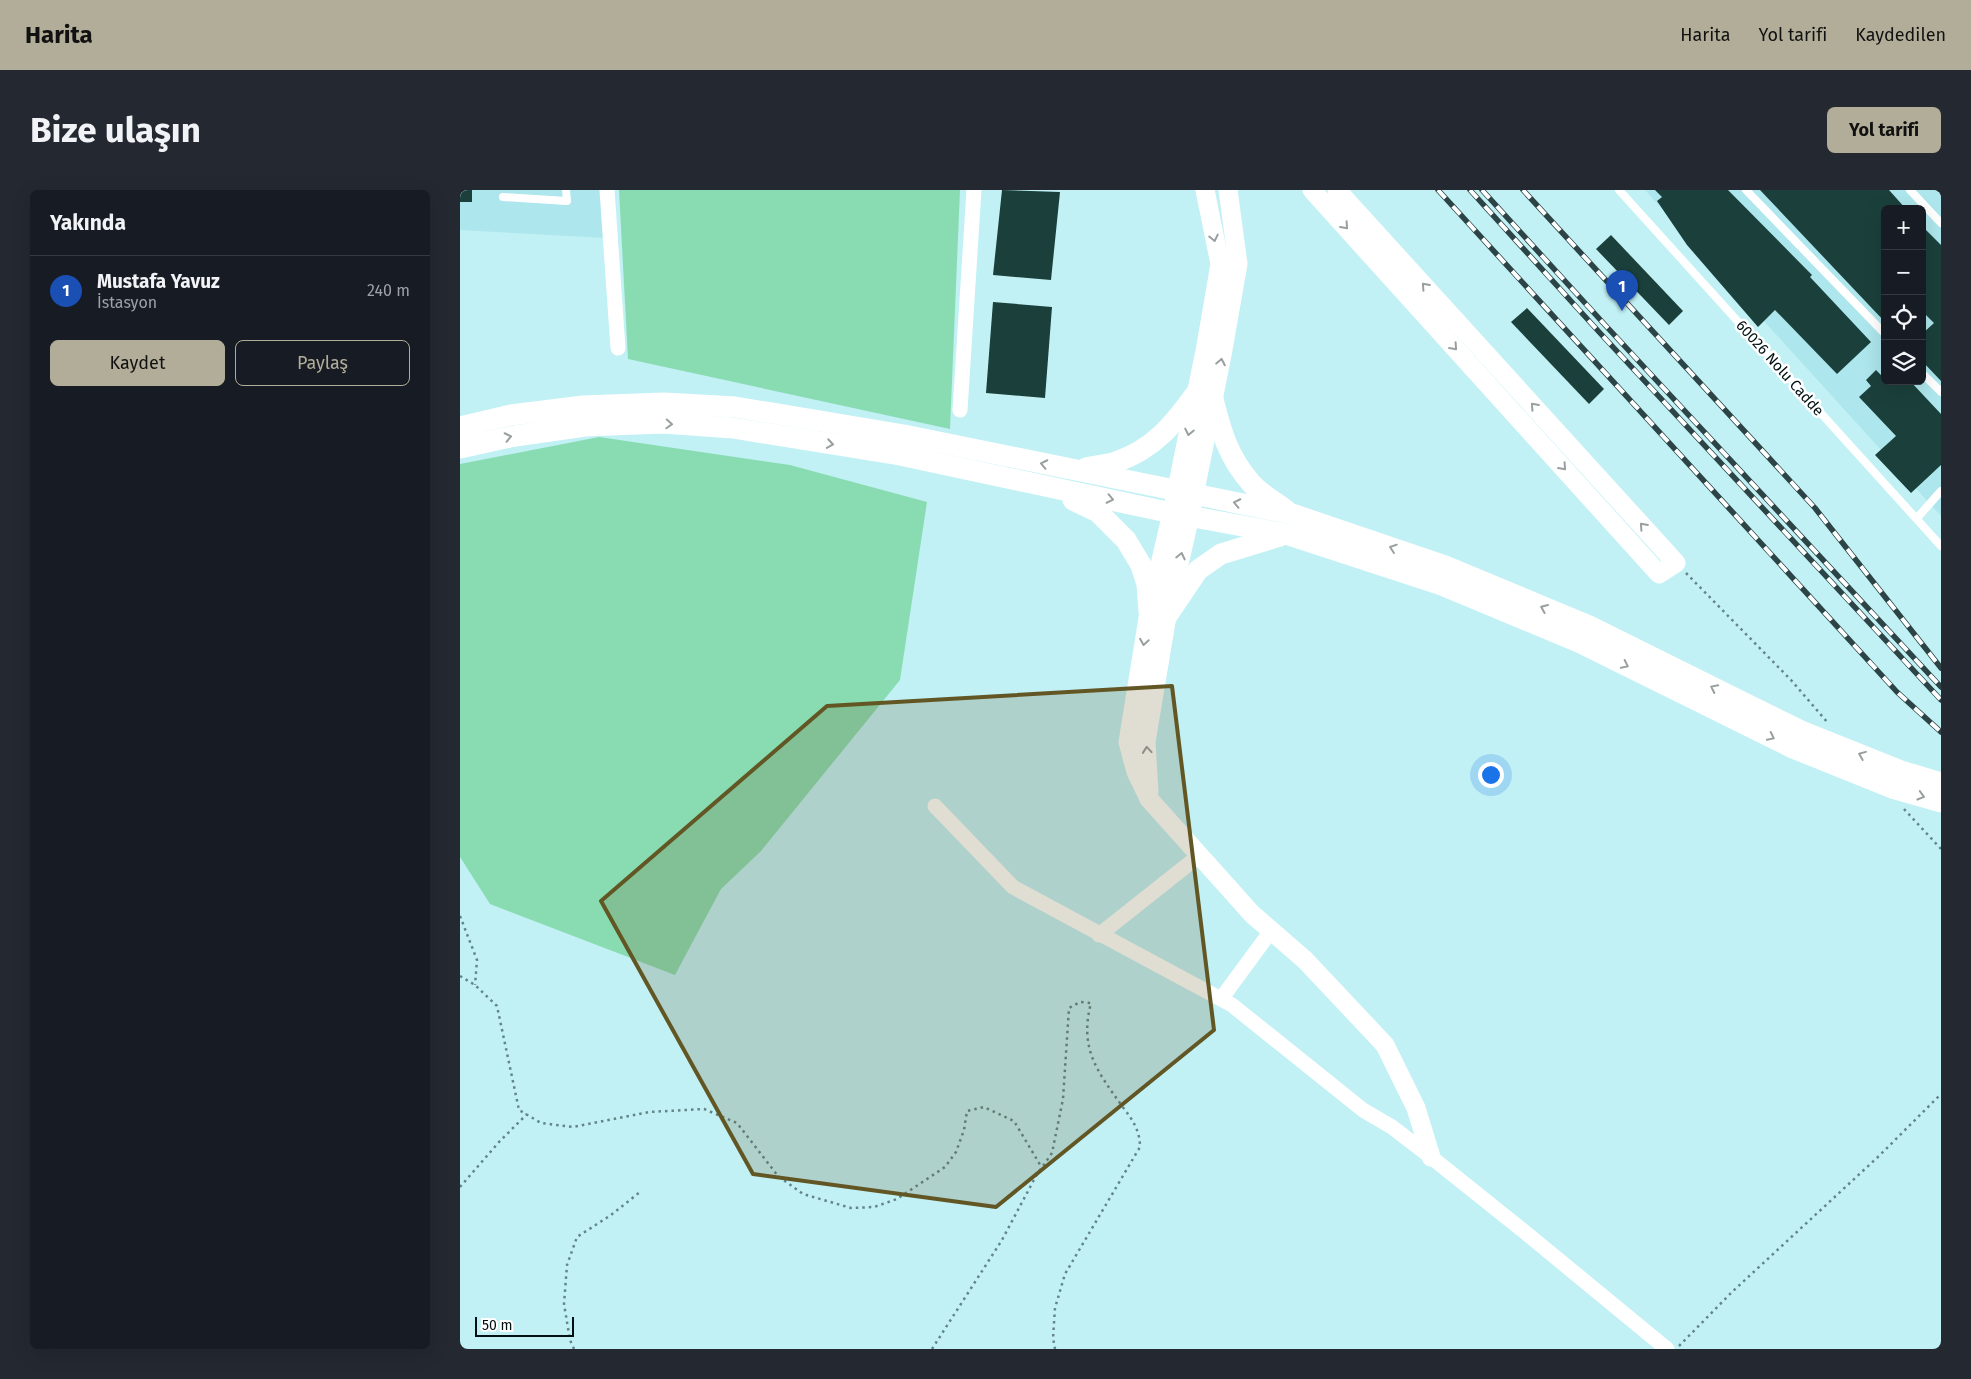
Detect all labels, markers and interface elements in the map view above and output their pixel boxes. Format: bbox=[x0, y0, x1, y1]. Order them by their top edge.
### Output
text: Harita bbox=[25, 21, 93, 49]
text: Harita bbox=[1680, 24, 1731, 46]
text: Yol tarifi bbox=[1759, 24, 1827, 46]
text: Kaydedilen bbox=[1855, 24, 1946, 46]
button: Yol tarifi bbox=[1827, 107, 1941, 153]
text: Bize ulaşın bbox=[30, 109, 201, 151]
map controls bbox=[1881, 205, 1926, 385]
button: + bbox=[1881, 205, 1926, 250]
text: Yakında bbox=[50, 210, 126, 236]
one-way arrow bbox=[1339, 221, 1348, 230]
one-way arrow bbox=[1209, 233, 1219, 242]
button: − bbox=[1881, 250, 1926, 295]
text: Mustafa Yavuz bbox=[97, 270, 220, 293]
pin: 1 bbox=[1606, 270, 1638, 311]
text: 1 bbox=[62, 281, 70, 300]
text: 240 m bbox=[367, 281, 410, 300]
one-way arrow bbox=[1422, 282, 1431, 291]
text: İstasyon bbox=[97, 293, 157, 312]
button: locate bbox=[1881, 295, 1926, 340]
street label: 60026 Nolu Cadde bbox=[1732, 316, 1828, 420]
button: Kaydet bbox=[50, 340, 225, 386]
button: Paylaş bbox=[235, 340, 410, 386]
button: layers bbox=[1881, 340, 1926, 385]
one-way arrow bbox=[1448, 341, 1457, 350]
one-way arrow bbox=[1215, 358, 1225, 367]
one-way arrow bbox=[1531, 403, 1540, 412]
one-way arrow bbox=[665, 418, 673, 429]
one-way arrow bbox=[1184, 427, 1194, 436]
one-way arrow bbox=[503, 432, 512, 443]
one-way arrow bbox=[827, 438, 835, 449]
one-way arrow bbox=[1039, 459, 1048, 470]
one-way arrow bbox=[1557, 462, 1566, 471]
one-way arrow bbox=[1105, 494, 1114, 504]
one-way arrow bbox=[1233, 498, 1242, 509]
one-way arrow bbox=[1640, 523, 1649, 532]
one-way arrow bbox=[1389, 544, 1398, 554]
one-way arrow bbox=[1175, 551, 1186, 560]
one-way arrow bbox=[1541, 603, 1549, 613]
one-way arrow bbox=[1140, 638, 1150, 646]
one-way arrow bbox=[1620, 659, 1629, 669]
one-way arrow bbox=[1710, 684, 1719, 694]
one-way arrow bbox=[1765, 731, 1774, 741]
one-way arrow bbox=[1141, 746, 1152, 754]
one-way arrow bbox=[1858, 751, 1867, 762]
your location bbox=[1478, 762, 1504, 788]
one-way arrow bbox=[1917, 791, 1925, 801]
scale bar bbox=[475, 1314, 574, 1337]
text: 50 m bbox=[482, 1317, 513, 1334]

